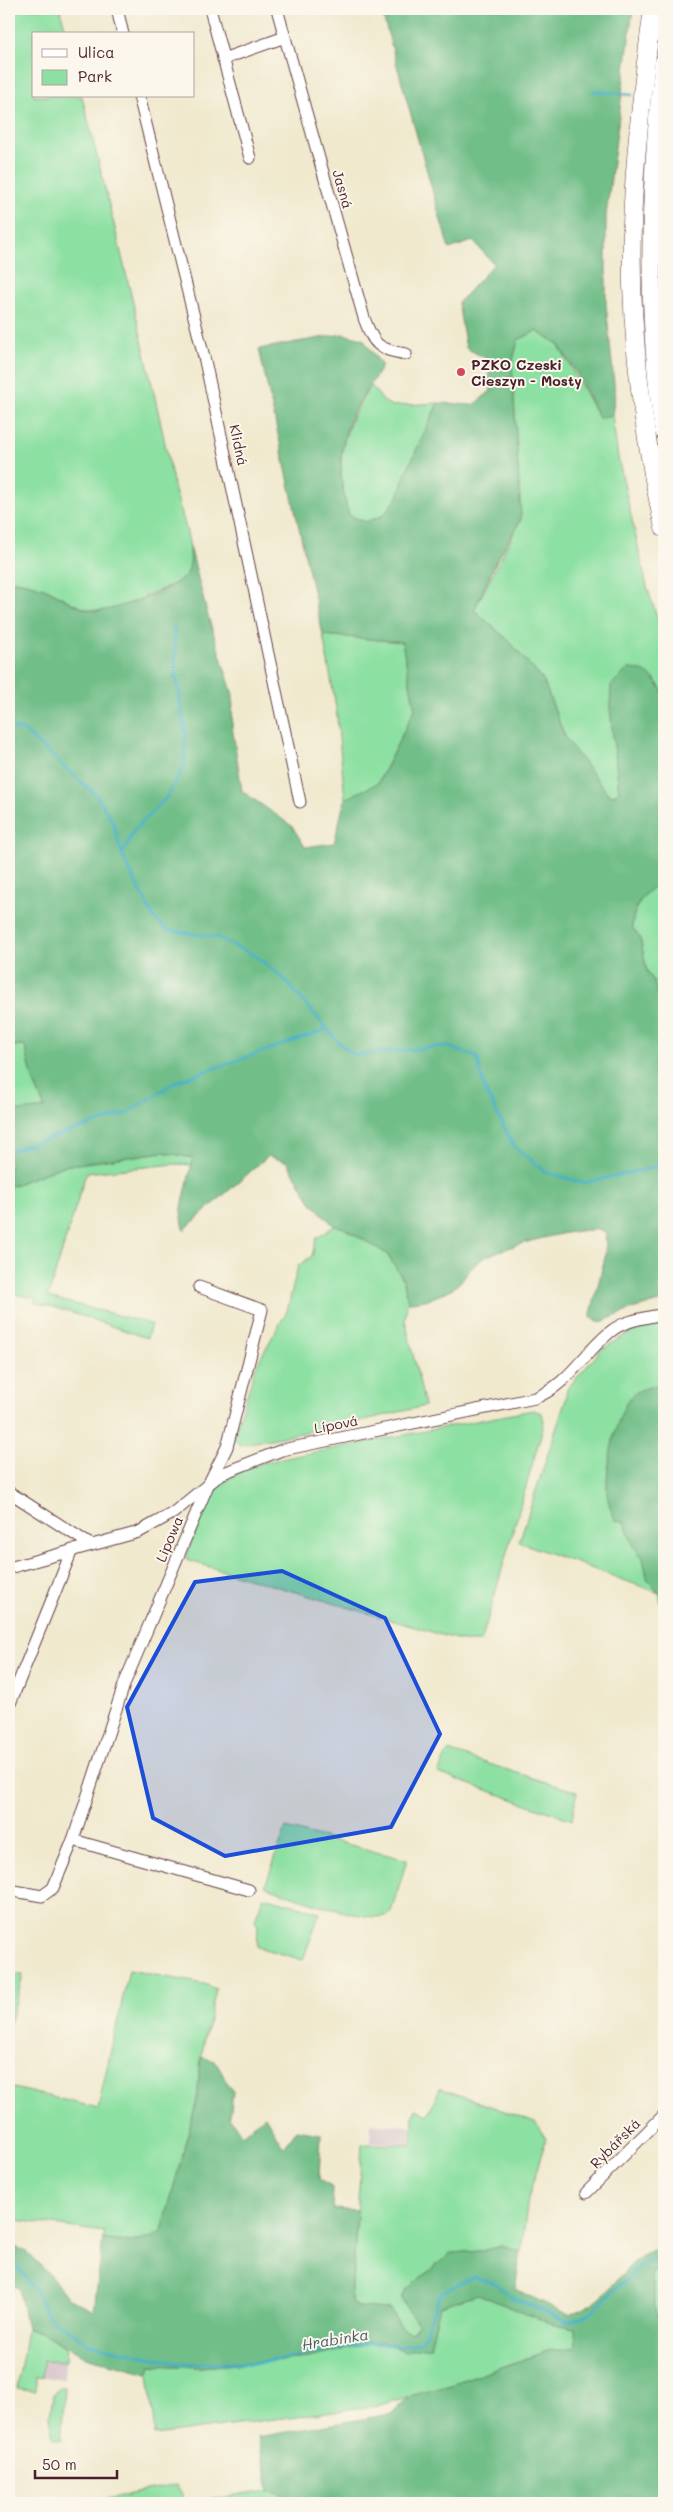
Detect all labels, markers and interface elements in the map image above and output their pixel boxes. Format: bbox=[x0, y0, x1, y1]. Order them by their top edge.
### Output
legend bbox=[32, 32, 195, 98]
text: Ulica bbox=[78, 42, 115, 62]
text: Park bbox=[78, 66, 112, 86]
street label: Jasná bbox=[328, 167, 358, 211]
place label: PZKO Czeski Cieszyn - Mosty bbox=[471, 355, 582, 390]
marker: PZKO Czeski Cieszyn - Mosty bbox=[455, 366, 467, 378]
street label: Klidná bbox=[225, 423, 253, 467]
street label: Lípová bbox=[312, 1410, 360, 1438]
street label: Lipowa bbox=[151, 1513, 187, 1565]
street label: Rybářská bbox=[586, 2114, 644, 2172]
water label: Hrabinka bbox=[300, 2324, 370, 2354]
scale bar bbox=[35, 2447, 118, 2479]
text: 50 m bbox=[42, 2454, 77, 2474]

